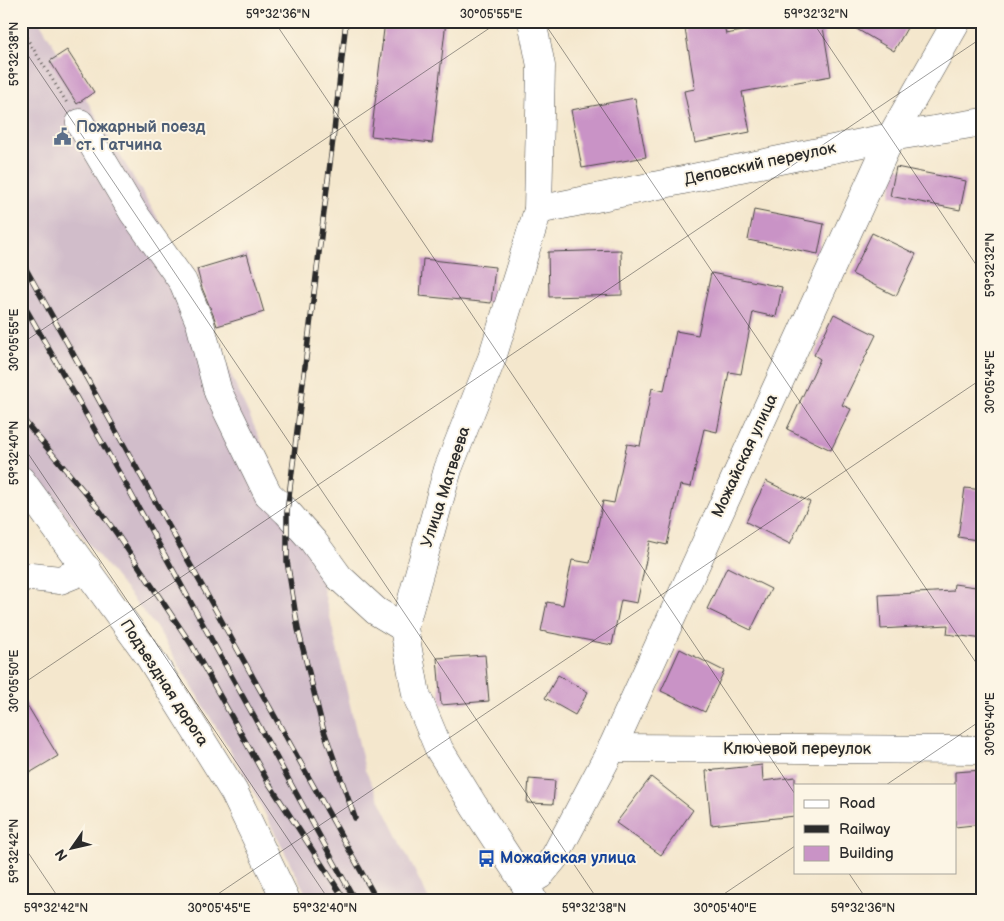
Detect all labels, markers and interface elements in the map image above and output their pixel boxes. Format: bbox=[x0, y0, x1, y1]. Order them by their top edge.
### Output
text: 59°32'36"N bbox=[246, 7, 310, 22]
text: 30°05'55"E bbox=[460, 7, 522, 22]
text: 59°32'32"N bbox=[784, 7, 848, 22]
text: 59°32'38"N bbox=[7, 22, 22, 86]
place label: Пожарный поезд ст. Гатчина bbox=[76, 118, 206, 155]
public building icon: Пожарный поезд ст. Гатчина bbox=[52, 126, 72, 146]
street label: Деповский переулок bbox=[683, 139, 838, 189]
text: 59°32'32"N bbox=[983, 233, 998, 297]
text: 30°05'55"E bbox=[7, 309, 22, 371]
text: 30°05'45"E bbox=[983, 350, 998, 414]
street label: Можайская улица bbox=[708, 391, 782, 521]
text: 59°32'40"N bbox=[7, 421, 22, 485]
street label: Улица Матвеева bbox=[418, 424, 475, 550]
street label: Подъездная дорога bbox=[116, 616, 212, 750]
text: 30°05'50"E bbox=[7, 649, 22, 712]
text: 30°05'40"E bbox=[983, 692, 998, 756]
street label: Ключевой переулок bbox=[723, 740, 872, 759]
legend bbox=[794, 784, 956, 874]
text: Road bbox=[839, 794, 875, 813]
text: 59°32'42"N bbox=[7, 819, 22, 883]
text: Railway bbox=[839, 820, 890, 839]
north arrow bbox=[48, 824, 98, 874]
text: Building bbox=[839, 844, 894, 863]
text: N bbox=[52, 846, 72, 864]
bus stop icon: Можайская улица bbox=[476, 848, 496, 868]
place label: Можайская улица bbox=[500, 849, 636, 868]
text: 59°32'42"N bbox=[24, 901, 88, 916]
text: 30°05'45"E bbox=[187, 901, 251, 916]
text: 59°32'40"N bbox=[293, 901, 357, 916]
text: 59°32'38"N bbox=[562, 901, 626, 916]
text: 30°05'40"E bbox=[693, 901, 757, 916]
text: 59°32'36"N bbox=[831, 901, 895, 916]

